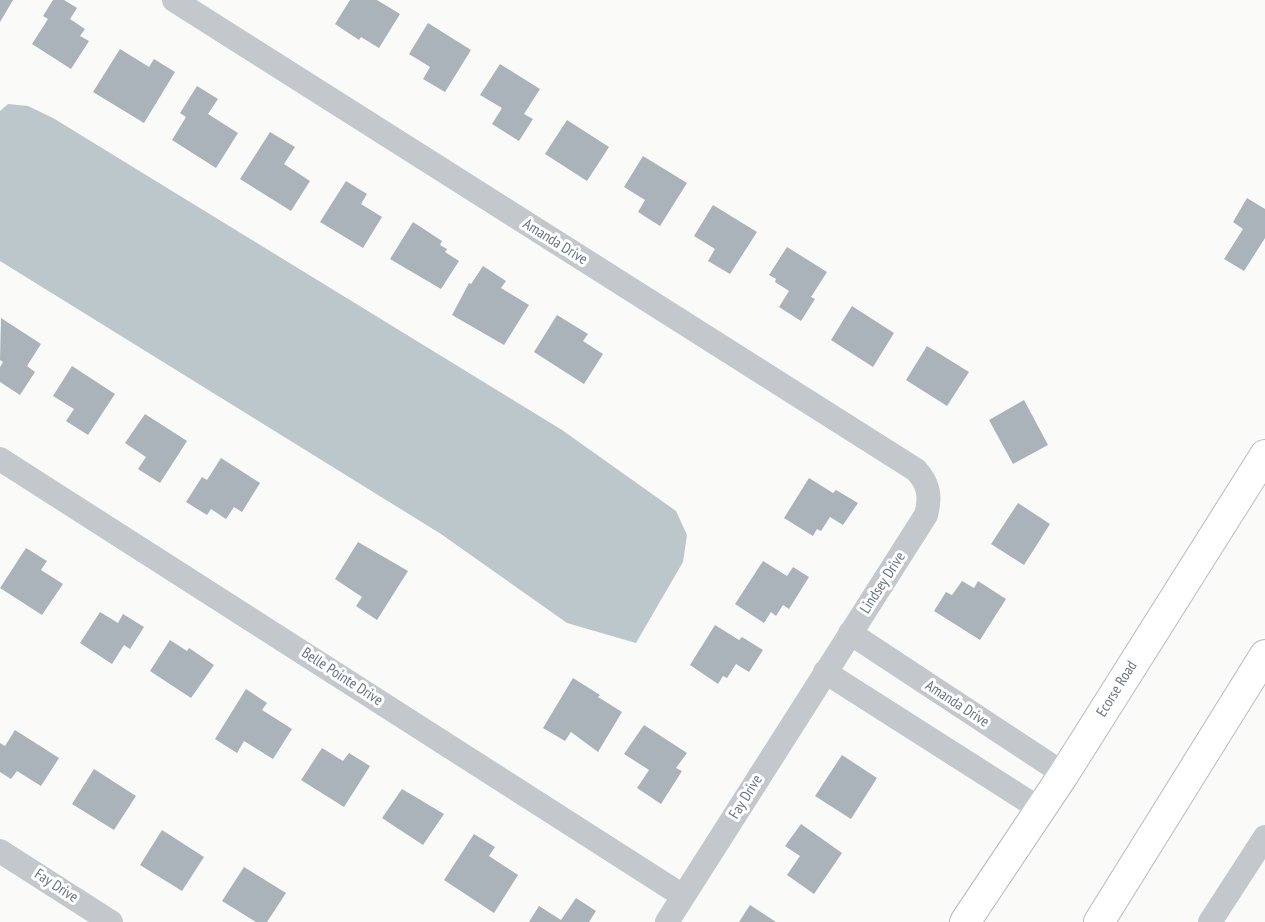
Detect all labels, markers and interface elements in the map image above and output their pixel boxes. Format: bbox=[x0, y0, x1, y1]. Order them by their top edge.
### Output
street label: Amanda Drive bbox=[520, 215, 590, 269]
street label: Lindsey Drive bbox=[856, 549, 910, 617]
street label: Belle Pointe Drive bbox=[298, 644, 386, 710]
street label: Ecorse Road bbox=[1093, 658, 1141, 720]
street label: Amanda Drive bbox=[922, 677, 992, 731]
street label: Fay Drive bbox=[726, 772, 766, 822]
street label: Fay Drive bbox=[31, 865, 81, 907]

